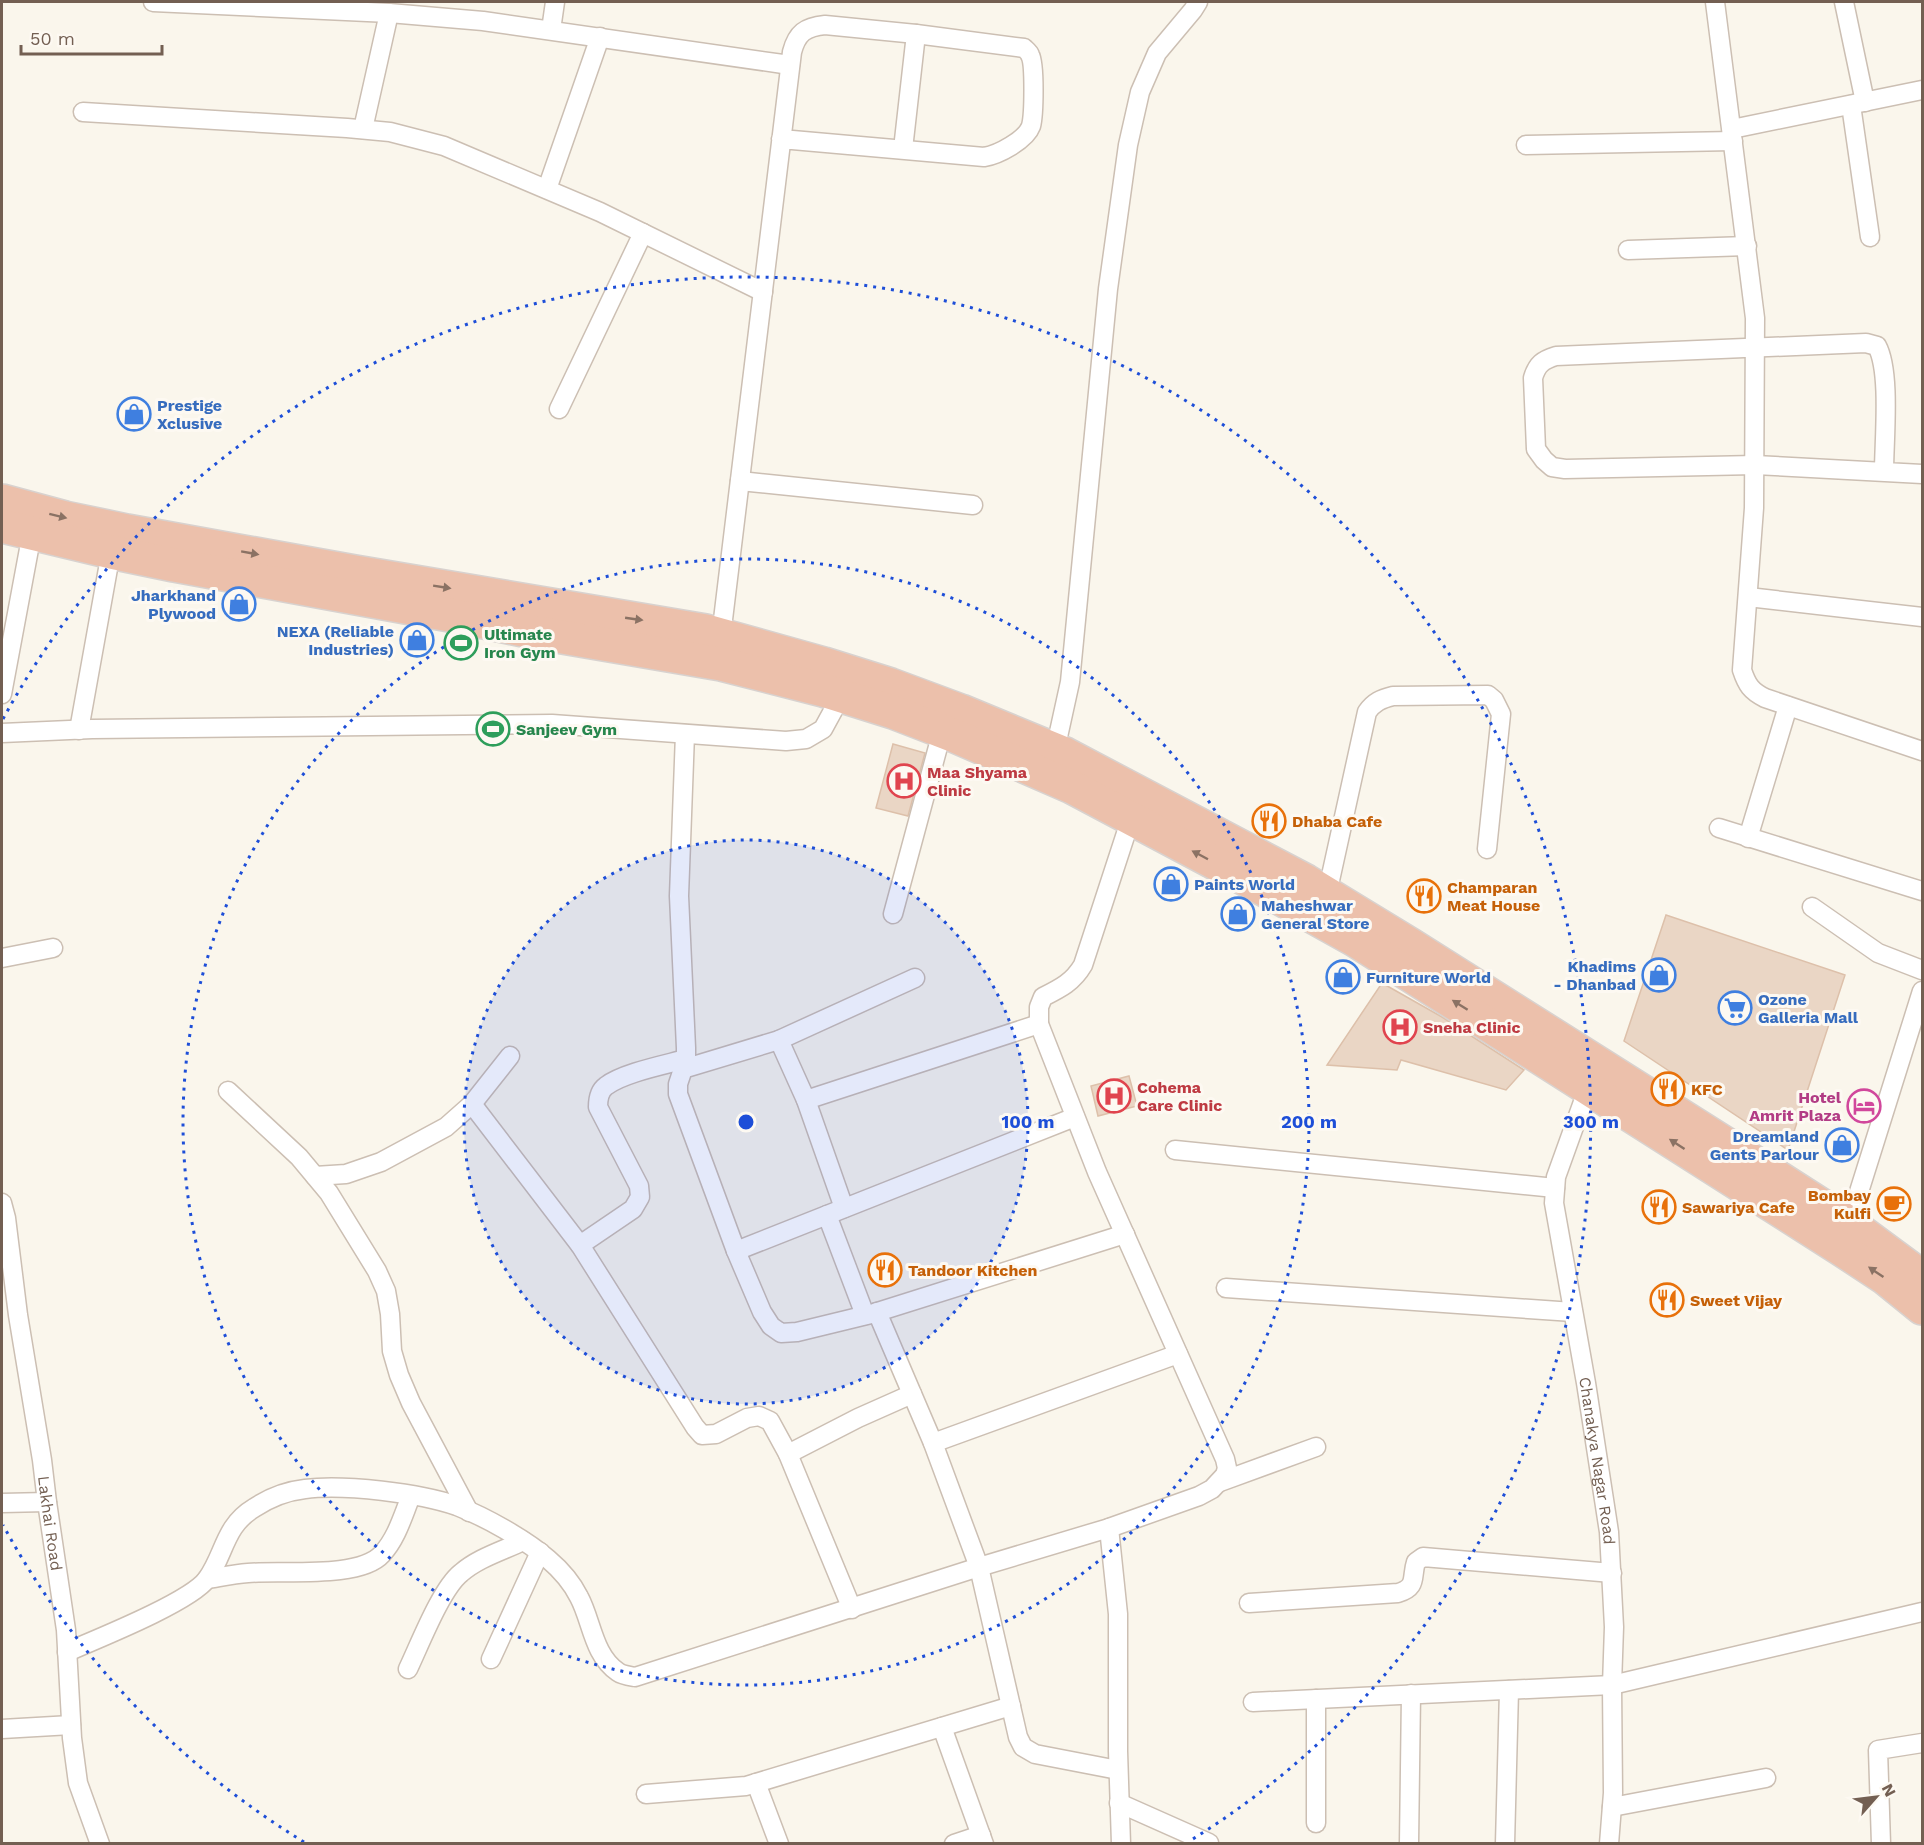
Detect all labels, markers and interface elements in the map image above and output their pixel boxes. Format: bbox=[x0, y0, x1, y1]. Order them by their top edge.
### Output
scale bar bbox=[21, 18, 162, 56]
text: 50 m bbox=[30, 28, 75, 49]
shop icon: Prestige Xclusive bbox=[116, 396, 152, 432]
place label: Prestige Xclusive bbox=[157, 396, 222, 433]
one-way arrow bbox=[49, 512, 67, 521]
one-way arrow bbox=[240, 549, 259, 558]
one-way arrow bbox=[432, 582, 451, 591]
place label: Jharkhand Plywood bbox=[131, 586, 216, 623]
shop icon: Jharkhand Plywood bbox=[221, 586, 257, 622]
one-way arrow bbox=[625, 614, 644, 623]
place label: NEXA (Reliable Industries) bbox=[277, 622, 394, 659]
shop icon: NEXA (Reliable Industries) bbox=[399, 622, 435, 658]
sports icon: Ultimate Iron Gym bbox=[443, 625, 479, 661]
place label: Ultimate Iron Gym bbox=[484, 625, 556, 662]
sports icon: Sanjeev Gym bbox=[475, 711, 511, 747]
place label: Sanjeev Gym bbox=[516, 720, 617, 739]
hospital icon: Maa Shyama Clinic bbox=[886, 763, 922, 799]
place label: Maa Shyama Clinic bbox=[927, 763, 1028, 800]
restaurant icon: Dhaba Cafe bbox=[1251, 803, 1287, 839]
place label: Dhaba Cafe bbox=[1292, 812, 1382, 831]
one-way arrow bbox=[1191, 850, 1208, 860]
shop icon: Paints World bbox=[1153, 866, 1189, 902]
place label: Paints World bbox=[1194, 875, 1295, 894]
restaurant icon: Champaran Meat House bbox=[1406, 878, 1442, 914]
place label: Champaran Meat House bbox=[1447, 878, 1540, 915]
shop icon: Maheshwar General Store bbox=[1220, 896, 1256, 932]
place label: Maheshwar General Store bbox=[1261, 896, 1370, 933]
place label: Khadims - Dhanbad bbox=[1553, 957, 1636, 994]
shop icon: Khadims - Dhanbad bbox=[1641, 957, 1677, 993]
shop icon: Furniture World bbox=[1325, 959, 1361, 995]
place label: Furniture World bbox=[1366, 968, 1491, 987]
supermarket icon: Ozone Galleria Mall bbox=[1717, 990, 1753, 1026]
place label: Ozone Galleria Mall bbox=[1758, 990, 1859, 1027]
one-way arrow bbox=[1452, 999, 1468, 1010]
hospital icon: Sneha Clinic bbox=[1382, 1009, 1418, 1045]
place label: Sneha Clinic bbox=[1423, 1018, 1521, 1037]
restaurant icon: KFC bbox=[1650, 1071, 1686, 1107]
hospital icon: Cohema Care Clinic bbox=[1096, 1078, 1132, 1114]
place label: Cohema Care Clinic bbox=[1137, 1078, 1222, 1115]
place label: KFC bbox=[1691, 1080, 1723, 1099]
place label: Hotel Amrit Plaza bbox=[1749, 1088, 1842, 1125]
hotel icon: Hotel Amrit Plaza bbox=[1846, 1088, 1882, 1124]
text: 100 m bbox=[1001, 1111, 1055, 1132]
text: 200 m bbox=[1281, 1111, 1337, 1132]
text: 300 m bbox=[1563, 1111, 1619, 1132]
centre of rings bbox=[736, 1112, 756, 1132]
place label: Dreamland Gents Parlour bbox=[1710, 1127, 1819, 1164]
shop icon: Dreamland Gents Parlour bbox=[1824, 1127, 1860, 1163]
one-way arrow bbox=[1669, 1139, 1685, 1150]
place label: Bombay Kulfi bbox=[1808, 1186, 1872, 1223]
cafe icon: Bombay Kulfi bbox=[1876, 1186, 1912, 1222]
restaurant icon: Sawariya Cafe bbox=[1641, 1189, 1677, 1225]
place label: Sawariya Cafe bbox=[1682, 1198, 1795, 1217]
restaurant icon: Tandoor Kitchen bbox=[867, 1252, 903, 1288]
place label: Tandoor Kitchen bbox=[908, 1261, 1038, 1280]
one-way arrow bbox=[1868, 1267, 1884, 1278]
restaurant icon: Sweet Vijay bbox=[1649, 1282, 1685, 1318]
place label: Sweet Vijay bbox=[1690, 1291, 1783, 1310]
street label: Chanakya Nagar Road bbox=[1576, 1375, 1619, 1545]
street label: Lakhai Road bbox=[34, 1475, 67, 1572]
north arrow bbox=[1846, 1767, 1906, 1827]
text: N bbox=[1878, 1780, 1900, 1800]

